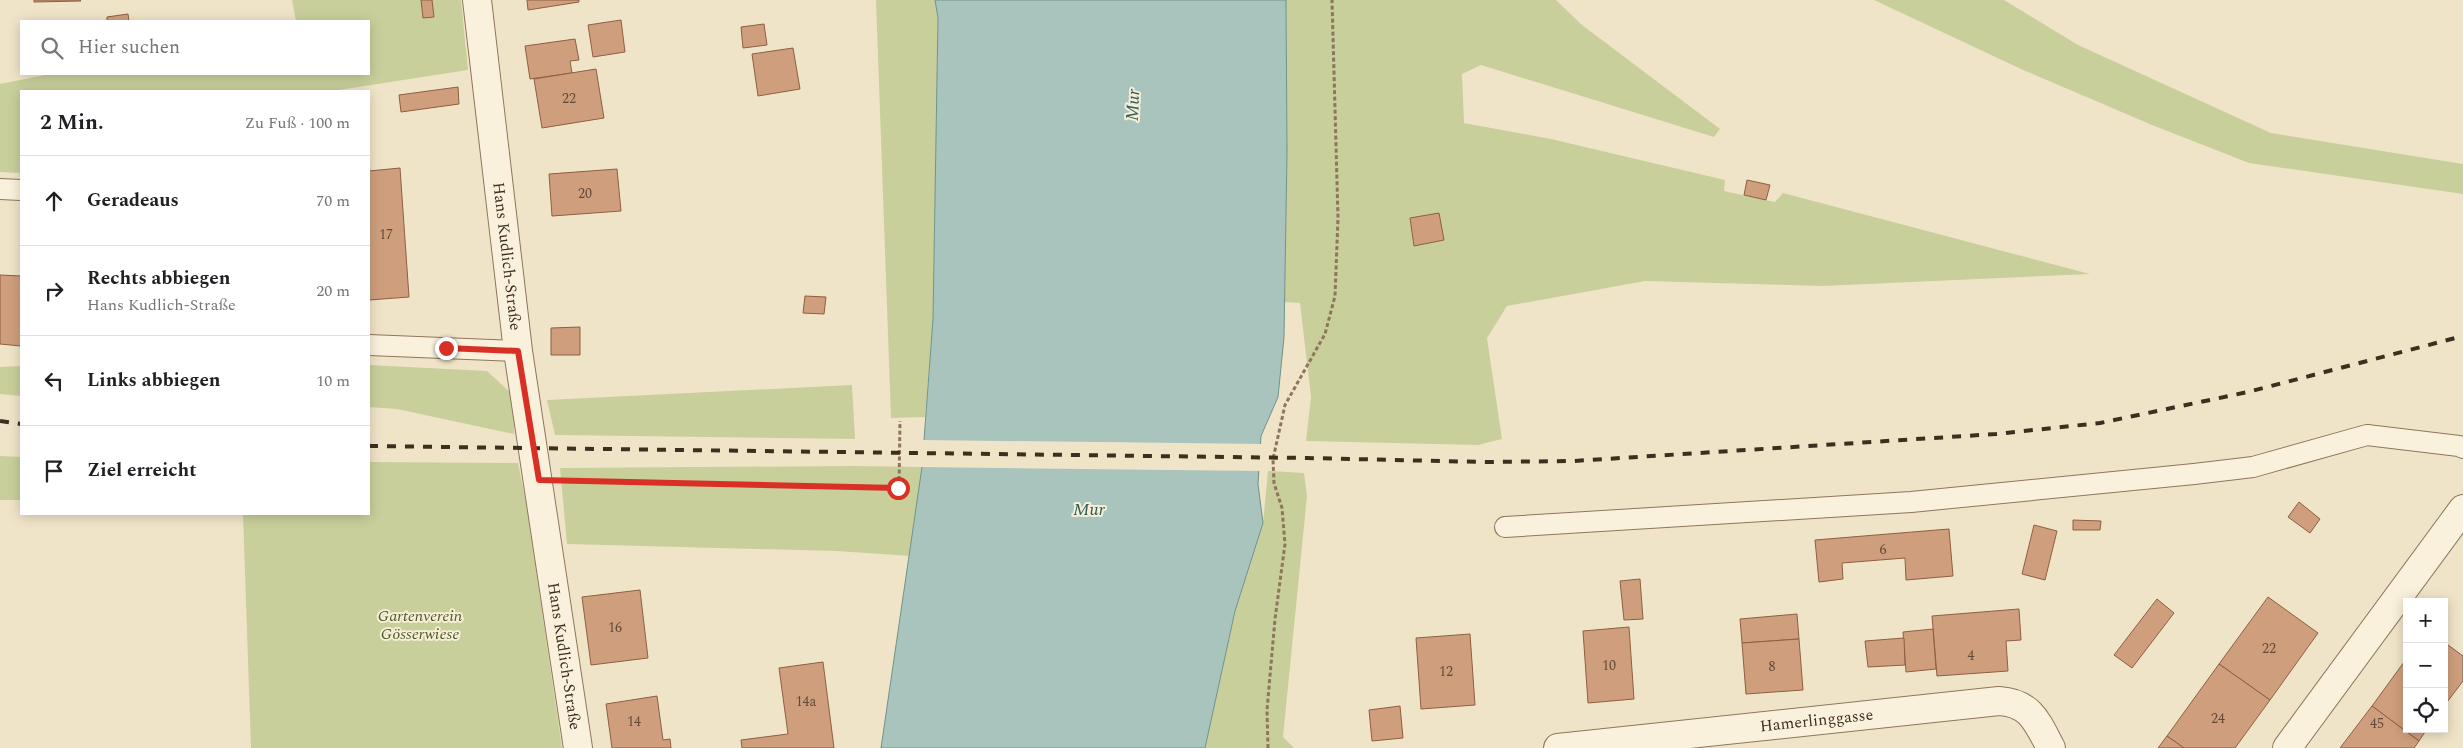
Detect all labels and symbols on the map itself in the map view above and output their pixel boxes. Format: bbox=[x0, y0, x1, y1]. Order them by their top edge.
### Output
house number: 22 bbox=[562, 88, 576, 109]
water label: Mur bbox=[1119, 88, 1147, 122]
street label: Hans Kudlich-Straße bbox=[486, 181, 527, 332]
house number: 20 bbox=[578, 183, 592, 204]
house number: 17 bbox=[379, 224, 393, 245]
route end bbox=[435, 337, 458, 360]
route start bbox=[887, 477, 910, 500]
water label: Mur bbox=[1073, 496, 1106, 523]
house number: 6 bbox=[1880, 539, 1887, 560]
street label: Hans Kudlich-Straße bbox=[541, 581, 587, 732]
park label: Gartenverein Gösserwiese bbox=[378, 604, 463, 646]
house number: 16 bbox=[608, 617, 622, 638]
house number: 22 bbox=[2262, 638, 2276, 659]
house number: 4 bbox=[1968, 645, 1975, 666]
house number: 10 bbox=[1602, 655, 1616, 676]
house number: 8 bbox=[1769, 656, 1776, 677]
house number: 12 bbox=[1439, 661, 1453, 682]
house number: 14a bbox=[796, 691, 817, 712]
street label: Hamerlinggasse bbox=[1759, 702, 1874, 738]
house number: 24 bbox=[2211, 708, 2225, 729]
house number: 14 bbox=[627, 711, 641, 732]
house number: 45 bbox=[2370, 713, 2384, 734]

